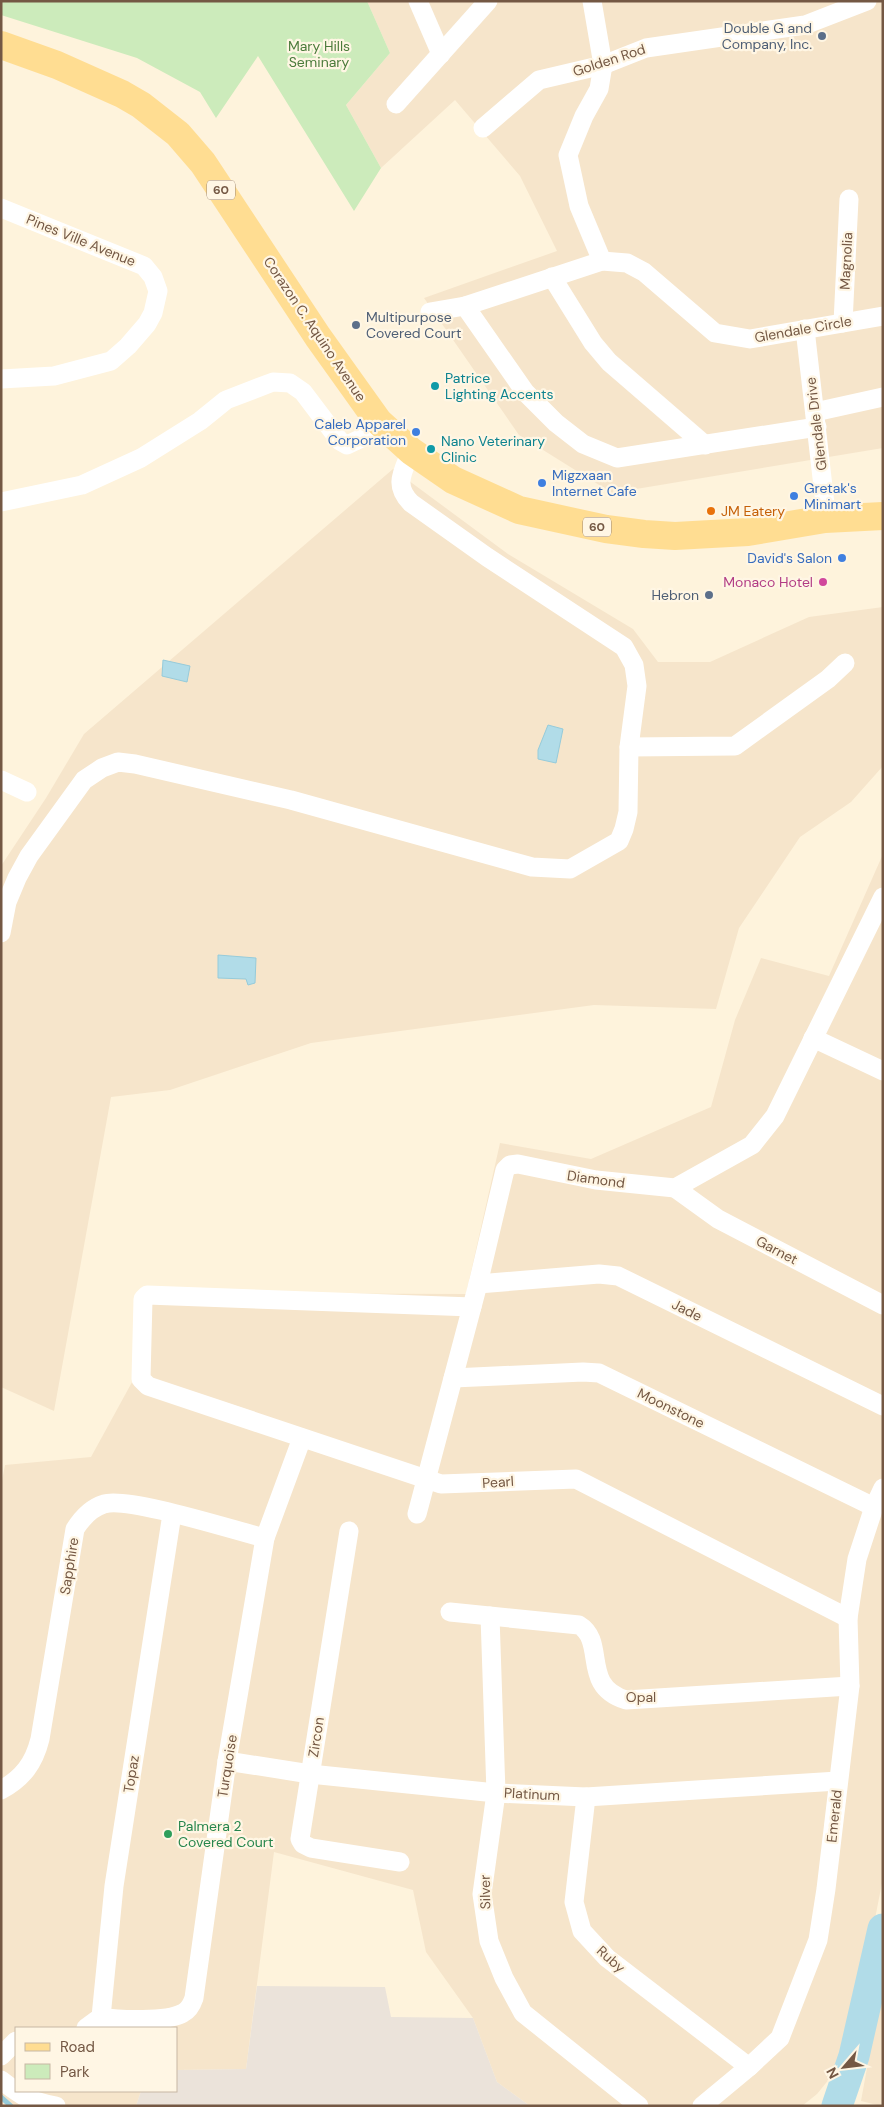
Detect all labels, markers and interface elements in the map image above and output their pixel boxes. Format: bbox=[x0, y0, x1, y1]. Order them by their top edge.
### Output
place label: Double G and Company, Inc. bbox=[722, 19, 812, 53]
marker: Double G and Company, Inc. bbox=[816, 30, 828, 42]
park label: Mary Hills Seminary bbox=[288, 37, 350, 71]
street label: Golden Rod bbox=[570, 40, 648, 80]
road number: 60 bbox=[207, 180, 235, 200]
street label: Pines Ville Avenue bbox=[24, 210, 138, 270]
street label: Magnolia bbox=[836, 232, 856, 290]
street label: Corazon C. Aquino Avenue bbox=[260, 253, 370, 405]
place label: Multipurpose Covered Court bbox=[366, 308, 461, 342]
street label: Glendale Circle bbox=[753, 312, 853, 346]
marker: Multipurpose Covered Court bbox=[350, 319, 362, 331]
place label: Patrice Lighting Accents bbox=[445, 369, 553, 403]
street label: Glendale Drive bbox=[801, 376, 831, 472]
marker: Patrice Lighting Accents bbox=[429, 380, 441, 392]
place label: Caleb Apparel Corporation bbox=[314, 415, 406, 449]
marker: Caleb Apparel Corporation bbox=[410, 426, 422, 438]
place label: Nano Veterinary Clinic bbox=[441, 432, 545, 466]
marker: Nano Veterinary Clinic bbox=[425, 443, 437, 455]
place label: Migzxaan Internet Cafe bbox=[552, 466, 637, 500]
marker: Migzxaan Internet Cafe bbox=[536, 477, 548, 489]
place label: Gretak's Minimart bbox=[804, 479, 861, 513]
marker: Gretak's Minimart bbox=[788, 490, 800, 502]
place label: JM Eatery bbox=[721, 502, 785, 520]
marker: JM Eatery bbox=[705, 505, 717, 517]
road number: 60 bbox=[583, 518, 611, 536]
place label: David's Salon bbox=[747, 549, 832, 567]
marker: David's Salon bbox=[836, 552, 848, 564]
place label: Monaco Hotel bbox=[723, 573, 813, 591]
marker: Monaco Hotel bbox=[817, 576, 829, 588]
place label: Hebron bbox=[651, 586, 699, 604]
marker: Hebron bbox=[703, 589, 715, 601]
street label: Diamond bbox=[566, 1166, 626, 1192]
street label: Garnet bbox=[753, 1232, 801, 1268]
street label: Jade bbox=[669, 1295, 705, 1325]
street label: Moonstone bbox=[634, 1384, 708, 1432]
street label: Pearl bbox=[482, 1472, 514, 1492]
street label: Sapphire bbox=[56, 1536, 82, 1596]
street label: Opal bbox=[626, 1688, 656, 1706]
street label: Zircon bbox=[304, 1716, 328, 1758]
street label: Turquoise bbox=[213, 1733, 241, 1799]
street label: Topaz bbox=[119, 1754, 143, 1794]
street label: Platinum bbox=[504, 1784, 560, 1804]
street label: Emerald bbox=[822, 1789, 846, 1843]
place label: Palmera 2 Covered Court bbox=[178, 1817, 273, 1851]
marker: Palmera 2 Covered Court bbox=[162, 1828, 174, 1840]
street label: Silver bbox=[476, 1874, 494, 1910]
street label: Ruby bbox=[593, 1941, 629, 1977]
legend bbox=[15, 2027, 178, 2092]
text: Road bbox=[60, 2037, 95, 2057]
north arrow bbox=[819, 2042, 869, 2092]
text: Park bbox=[60, 2062, 90, 2082]
text: N bbox=[822, 2064, 843, 2082]

